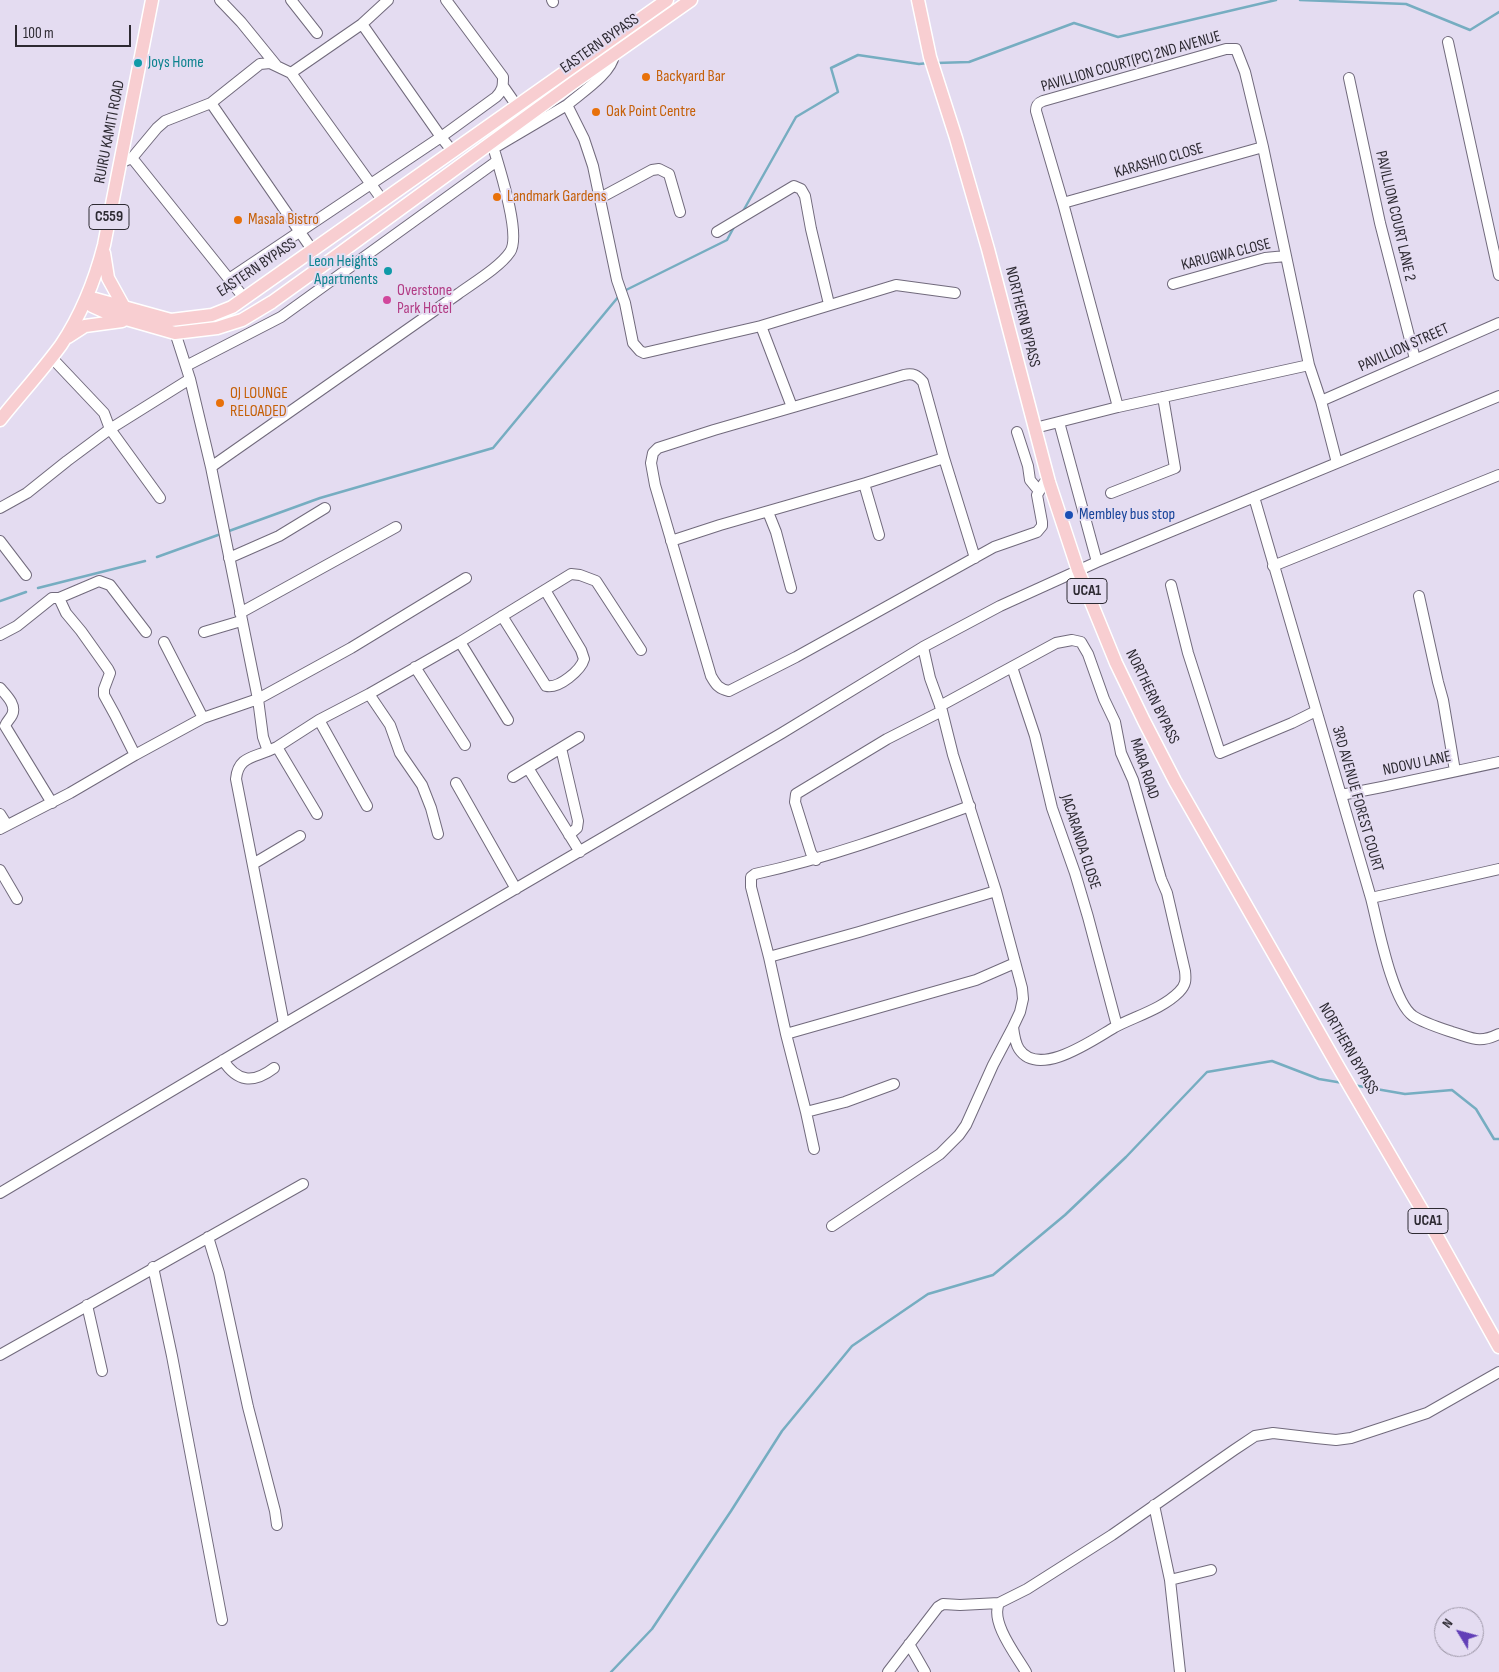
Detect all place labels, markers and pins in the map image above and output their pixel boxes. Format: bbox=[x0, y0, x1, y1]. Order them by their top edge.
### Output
place label: Joys Home bbox=[148, 53, 204, 73]
marker: Joys Home bbox=[132, 57, 144, 69]
place label: Backyard Bar bbox=[656, 67, 725, 87]
marker: Backyard Bar bbox=[640, 71, 652, 83]
place label: Oak Point Centre bbox=[606, 102, 696, 122]
marker: Oak Point Centre bbox=[590, 106, 602, 118]
place label: Landmark Gardens bbox=[507, 187, 606, 207]
marker: Landmark Gardens bbox=[491, 191, 503, 203]
place label: Masala Bistro bbox=[248, 210, 319, 230]
marker: Masala Bistro bbox=[232, 214, 244, 226]
place label: Leon Heights Apartments bbox=[308, 252, 378, 290]
marker: Leon Heights Apartments bbox=[382, 265, 394, 277]
place label: Overstone Park Hotel bbox=[397, 281, 452, 319]
marker: Overstone Park Hotel bbox=[381, 294, 393, 306]
place label: OJ LOUNGE RELOADED bbox=[230, 384, 288, 422]
marker: OJ LOUNGE RELOADED bbox=[214, 397, 226, 409]
place label: Membley bus stop bbox=[1079, 505, 1175, 525]
marker: Membley bus stop bbox=[1063, 509, 1075, 521]

